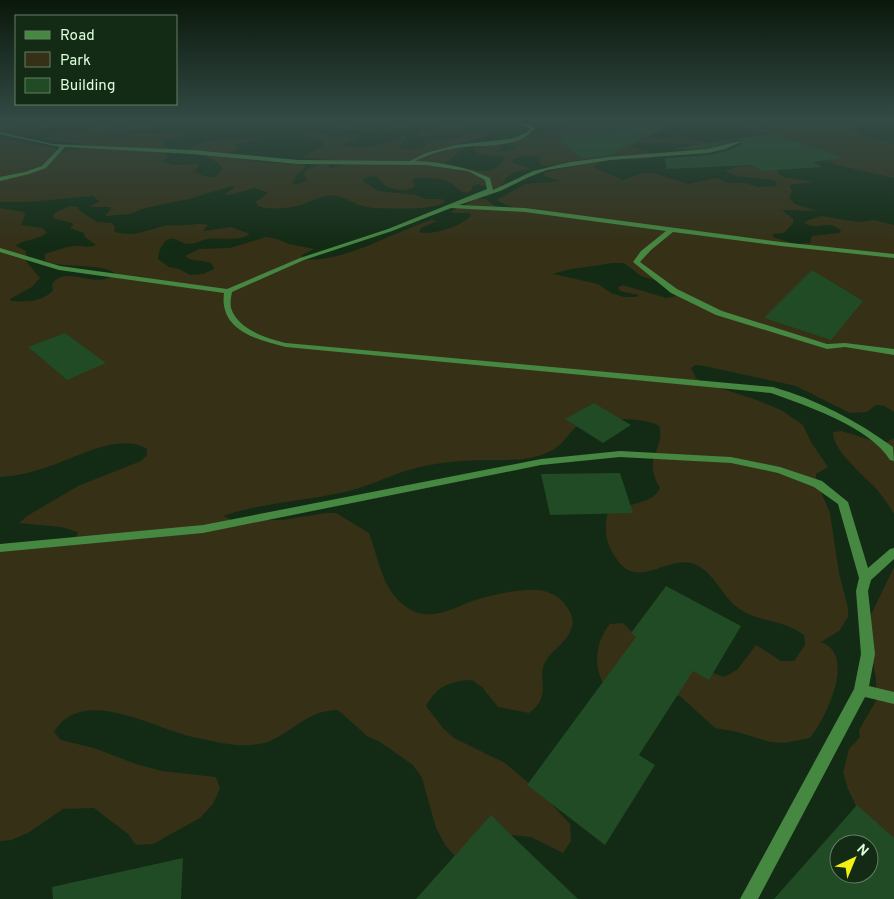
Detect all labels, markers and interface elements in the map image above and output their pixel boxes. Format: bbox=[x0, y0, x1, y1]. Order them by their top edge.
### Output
legend bbox=[15, 15, 178, 105]
text: Road bbox=[60, 27, 95, 46]
text: Park bbox=[60, 52, 91, 71]
text: Building bbox=[60, 77, 115, 96]
north arrow bbox=[829, 834, 879, 884]
text: N bbox=[852, 841, 872, 860]

